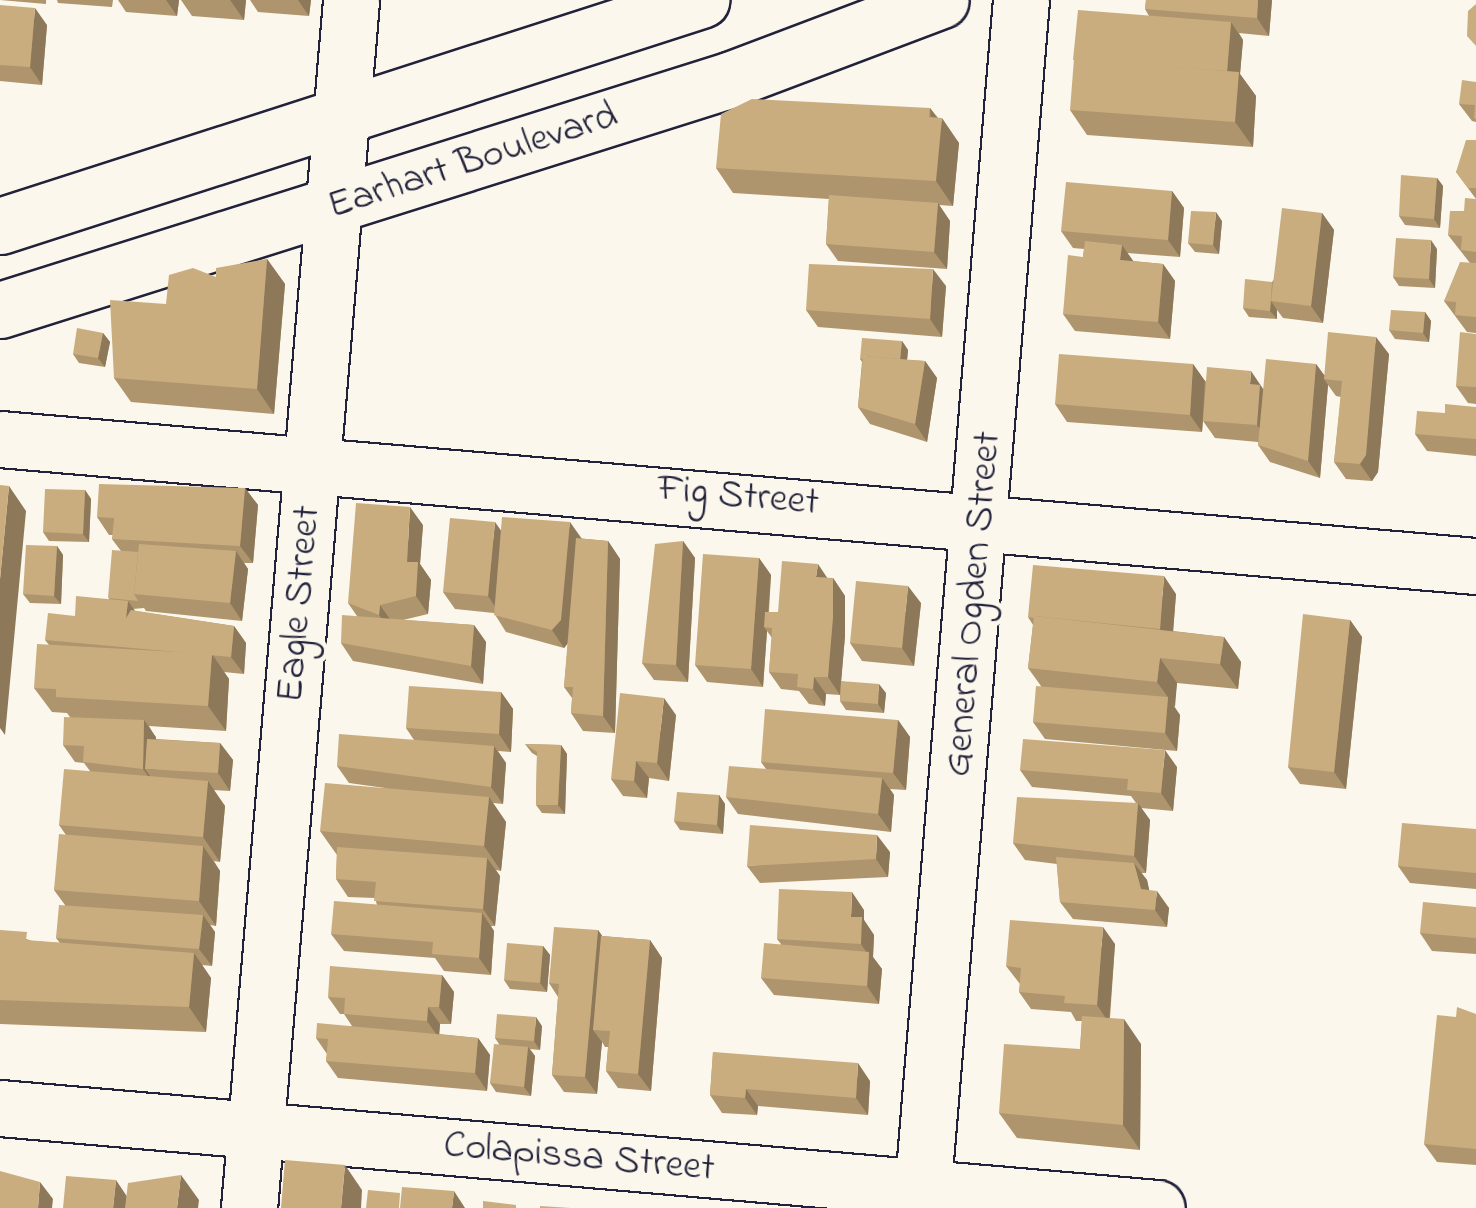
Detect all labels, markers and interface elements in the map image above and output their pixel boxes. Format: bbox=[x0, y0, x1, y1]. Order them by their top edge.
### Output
street label: Earhart Boulevard bbox=[322, 93, 624, 231]
street label: General Ogden Street bbox=[935, 429, 1013, 779]
street label: Fig Street bbox=[655, 466, 821, 528]
street label: Eagle Street bbox=[267, 503, 333, 705]
street label: Colapissa Street bbox=[441, 1122, 717, 1194]

